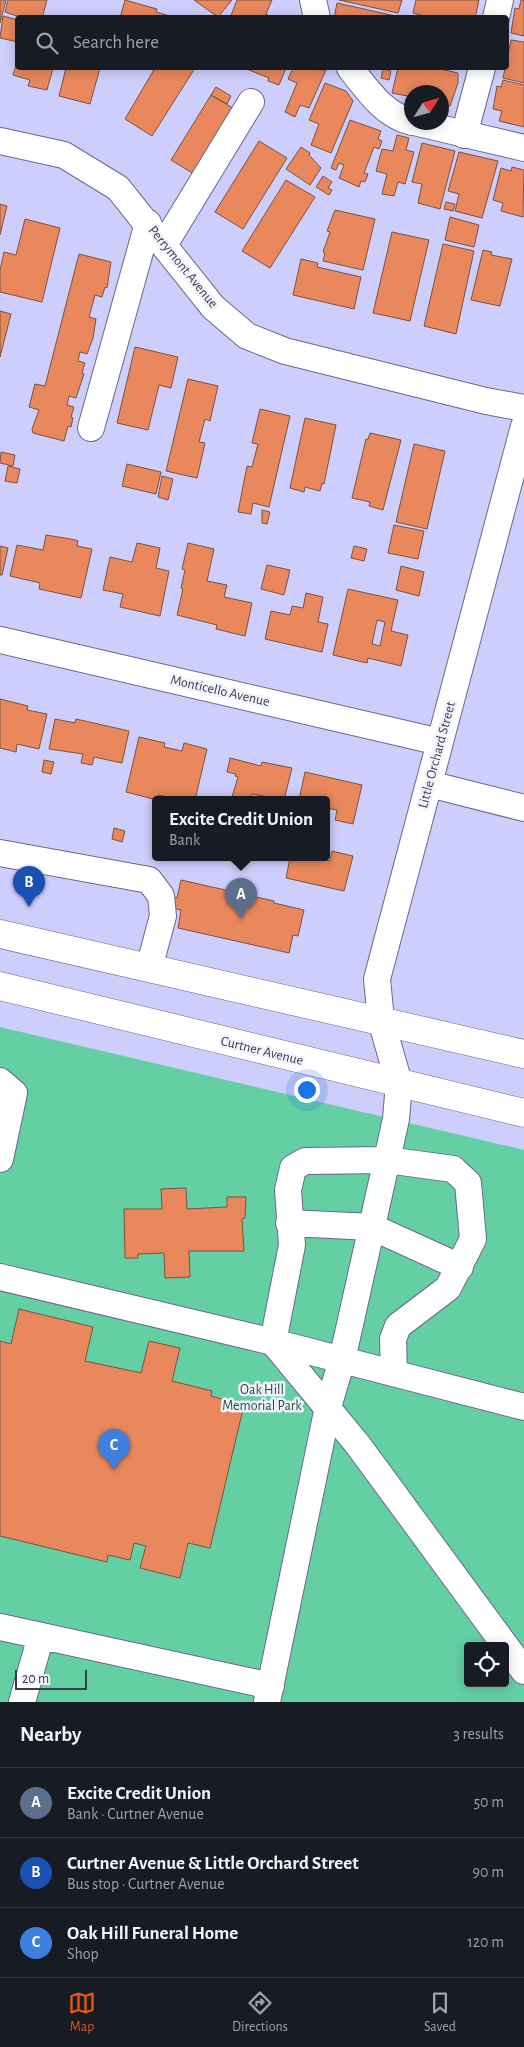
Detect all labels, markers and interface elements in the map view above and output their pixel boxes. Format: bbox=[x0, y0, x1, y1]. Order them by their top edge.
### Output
search box bbox=[15, 15, 509, 70]
icon: search bbox=[33, 29, 61, 57]
text: Search here bbox=[73, 33, 159, 52]
north arrow bbox=[404, 85, 449, 130]
street label: Perrymont Avenue bbox=[146, 223, 220, 311]
street label: Monticello Avenue bbox=[169, 673, 271, 709]
street label: Little Orchard Street bbox=[416, 700, 458, 810]
popup bbox=[152, 796, 330, 861]
text: Excite Credit Union bbox=[169, 810, 313, 829]
text: Bank bbox=[169, 832, 200, 848]
pin: B bbox=[13, 866, 45, 907]
pin: A bbox=[225, 878, 257, 919]
street label: Curtner Avenue bbox=[219, 1034, 305, 1068]
your location bbox=[294, 1077, 320, 1103]
park label: Oak Hill Memorial Park bbox=[222, 1383, 302, 1413]
pin: C bbox=[98, 1429, 130, 1470]
map controls bbox=[464, 1642, 509, 1687]
button: locate bbox=[464, 1642, 509, 1687]
scale bar bbox=[15, 1667, 88, 1690]
text: 20 m bbox=[22, 1672, 49, 1686]
text: Nearby bbox=[20, 1724, 81, 1745]
text: 3 results bbox=[453, 1726, 504, 1742]
text: Excite Credit Union bbox=[67, 1784, 211, 1803]
text: A bbox=[31, 1794, 41, 1810]
text: 50 m bbox=[473, 1794, 504, 1810]
text: Bank · Curtner Avenue bbox=[67, 1806, 204, 1822]
text: Curtner Avenue & Little Orchard Street bbox=[67, 1854, 359, 1873]
text: B bbox=[31, 1864, 41, 1880]
text: 90 m bbox=[473, 1864, 504, 1880]
text: Bus stop · Curtner Avenue bbox=[67, 1876, 225, 1892]
text: Oak Hill Funeral Home bbox=[67, 1924, 238, 1943]
text: C bbox=[32, 1934, 40, 1950]
text: 120 m bbox=[467, 1934, 504, 1950]
text: Shop bbox=[67, 1946, 99, 1962]
tab: Map bbox=[68, 1989, 96, 2036]
tab: Directions bbox=[232, 1989, 288, 2036]
tab: Saved bbox=[424, 1989, 456, 2036]

